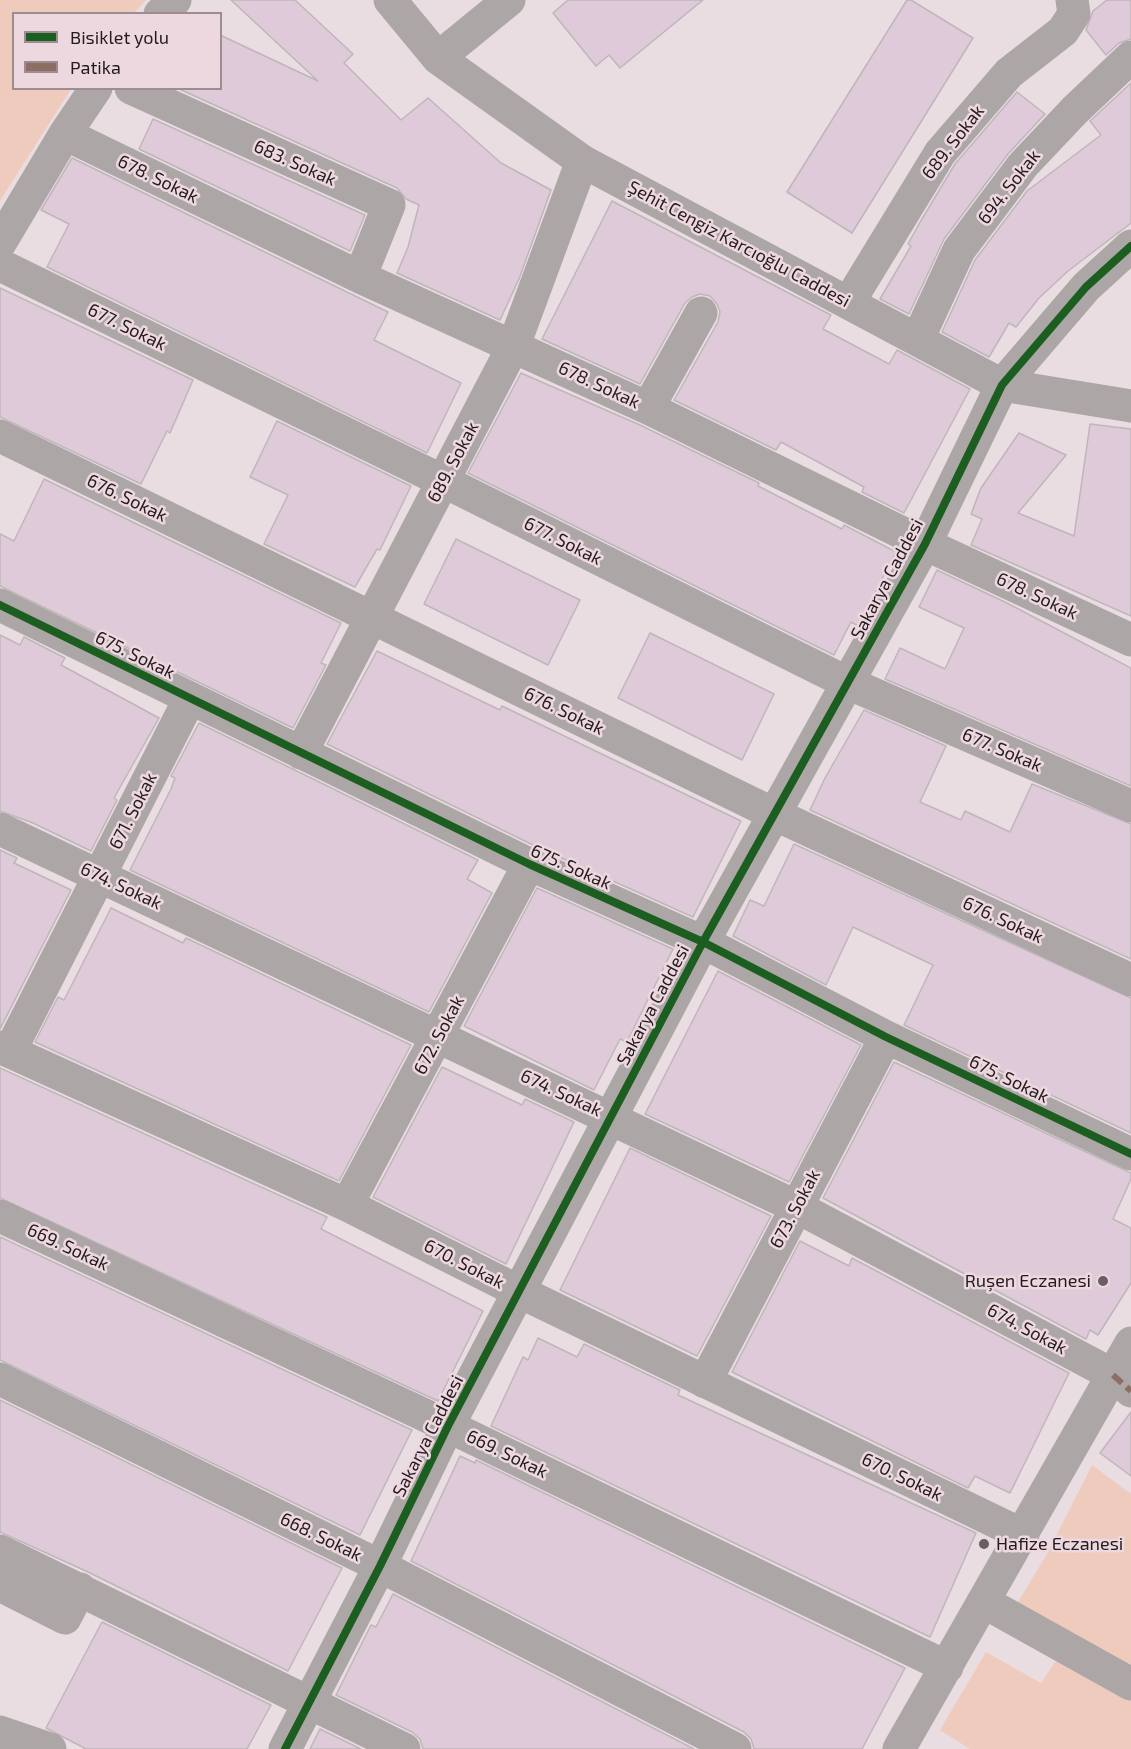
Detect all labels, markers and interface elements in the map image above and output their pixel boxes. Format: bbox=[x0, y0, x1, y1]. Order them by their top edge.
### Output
legend bbox=[12, 12, 222, 90]
text: Bisiklet yolu bbox=[70, 26, 169, 48]
text: Patika bbox=[70, 56, 121, 78]
street label: 689. Sokak bbox=[917, 101, 989, 183]
street label: 683. Sokak bbox=[250, 135, 340, 191]
street label: 694. Sokak bbox=[973, 146, 1045, 228]
street label: 678. Sokak bbox=[114, 150, 202, 208]
street label: Şehit Cengiz Karcıoğlu Caddesi bbox=[624, 176, 854, 312]
street label: 677. Sokak bbox=[84, 299, 170, 355]
street label: 678. Sokak bbox=[555, 357, 643, 413]
street label: 689. Sokak bbox=[423, 418, 483, 506]
street label: 676. Sokak bbox=[83, 469, 171, 527]
street label: 677. Sokak bbox=[520, 512, 606, 570]
street label: Sakarya Caddesi bbox=[846, 515, 928, 643]
street label: 678. Sokak bbox=[993, 568, 1081, 624]
street label: 675. Sokak bbox=[92, 626, 178, 684]
street label: 676. Sokak bbox=[520, 682, 608, 740]
street label: 677. Sokak bbox=[959, 724, 1045, 776]
street label: 671. Sokak bbox=[104, 769, 162, 853]
street label: 675. Sokak bbox=[527, 840, 615, 894]
street label: 674. Sokak bbox=[77, 858, 165, 914]
street label: 676. Sokak bbox=[959, 892, 1047, 948]
street label: Sakarya Caddesi bbox=[612, 941, 694, 1069]
street label: 672. Sokak bbox=[409, 992, 469, 1078]
street label: 675. Sokak bbox=[966, 1050, 1052, 1108]
street label: 674. Sokak bbox=[517, 1065, 605, 1121]
street label: 673. Sokak bbox=[765, 1166, 825, 1252]
street label: 669. Sokak bbox=[24, 1219, 112, 1275]
street label: 670. Sokak bbox=[420, 1235, 508, 1293]
place label: Ruşen Eczanesi bbox=[965, 1270, 1091, 1292]
marker: Ruşen Eczanesi bbox=[1096, 1274, 1110, 1288]
street label: 674. Sokak bbox=[983, 1299, 1071, 1359]
street label: Sakarya Caddesi bbox=[388, 1372, 468, 1500]
street label: 669. Sokak bbox=[463, 1425, 551, 1483]
street label: 670. Sokak bbox=[858, 1448, 946, 1506]
street label: 668. Sokak bbox=[277, 1508, 365, 1566]
place label: Hafize Eczanesi bbox=[996, 1533, 1123, 1555]
marker: Hafize Eczanesi bbox=[977, 1537, 991, 1551]

